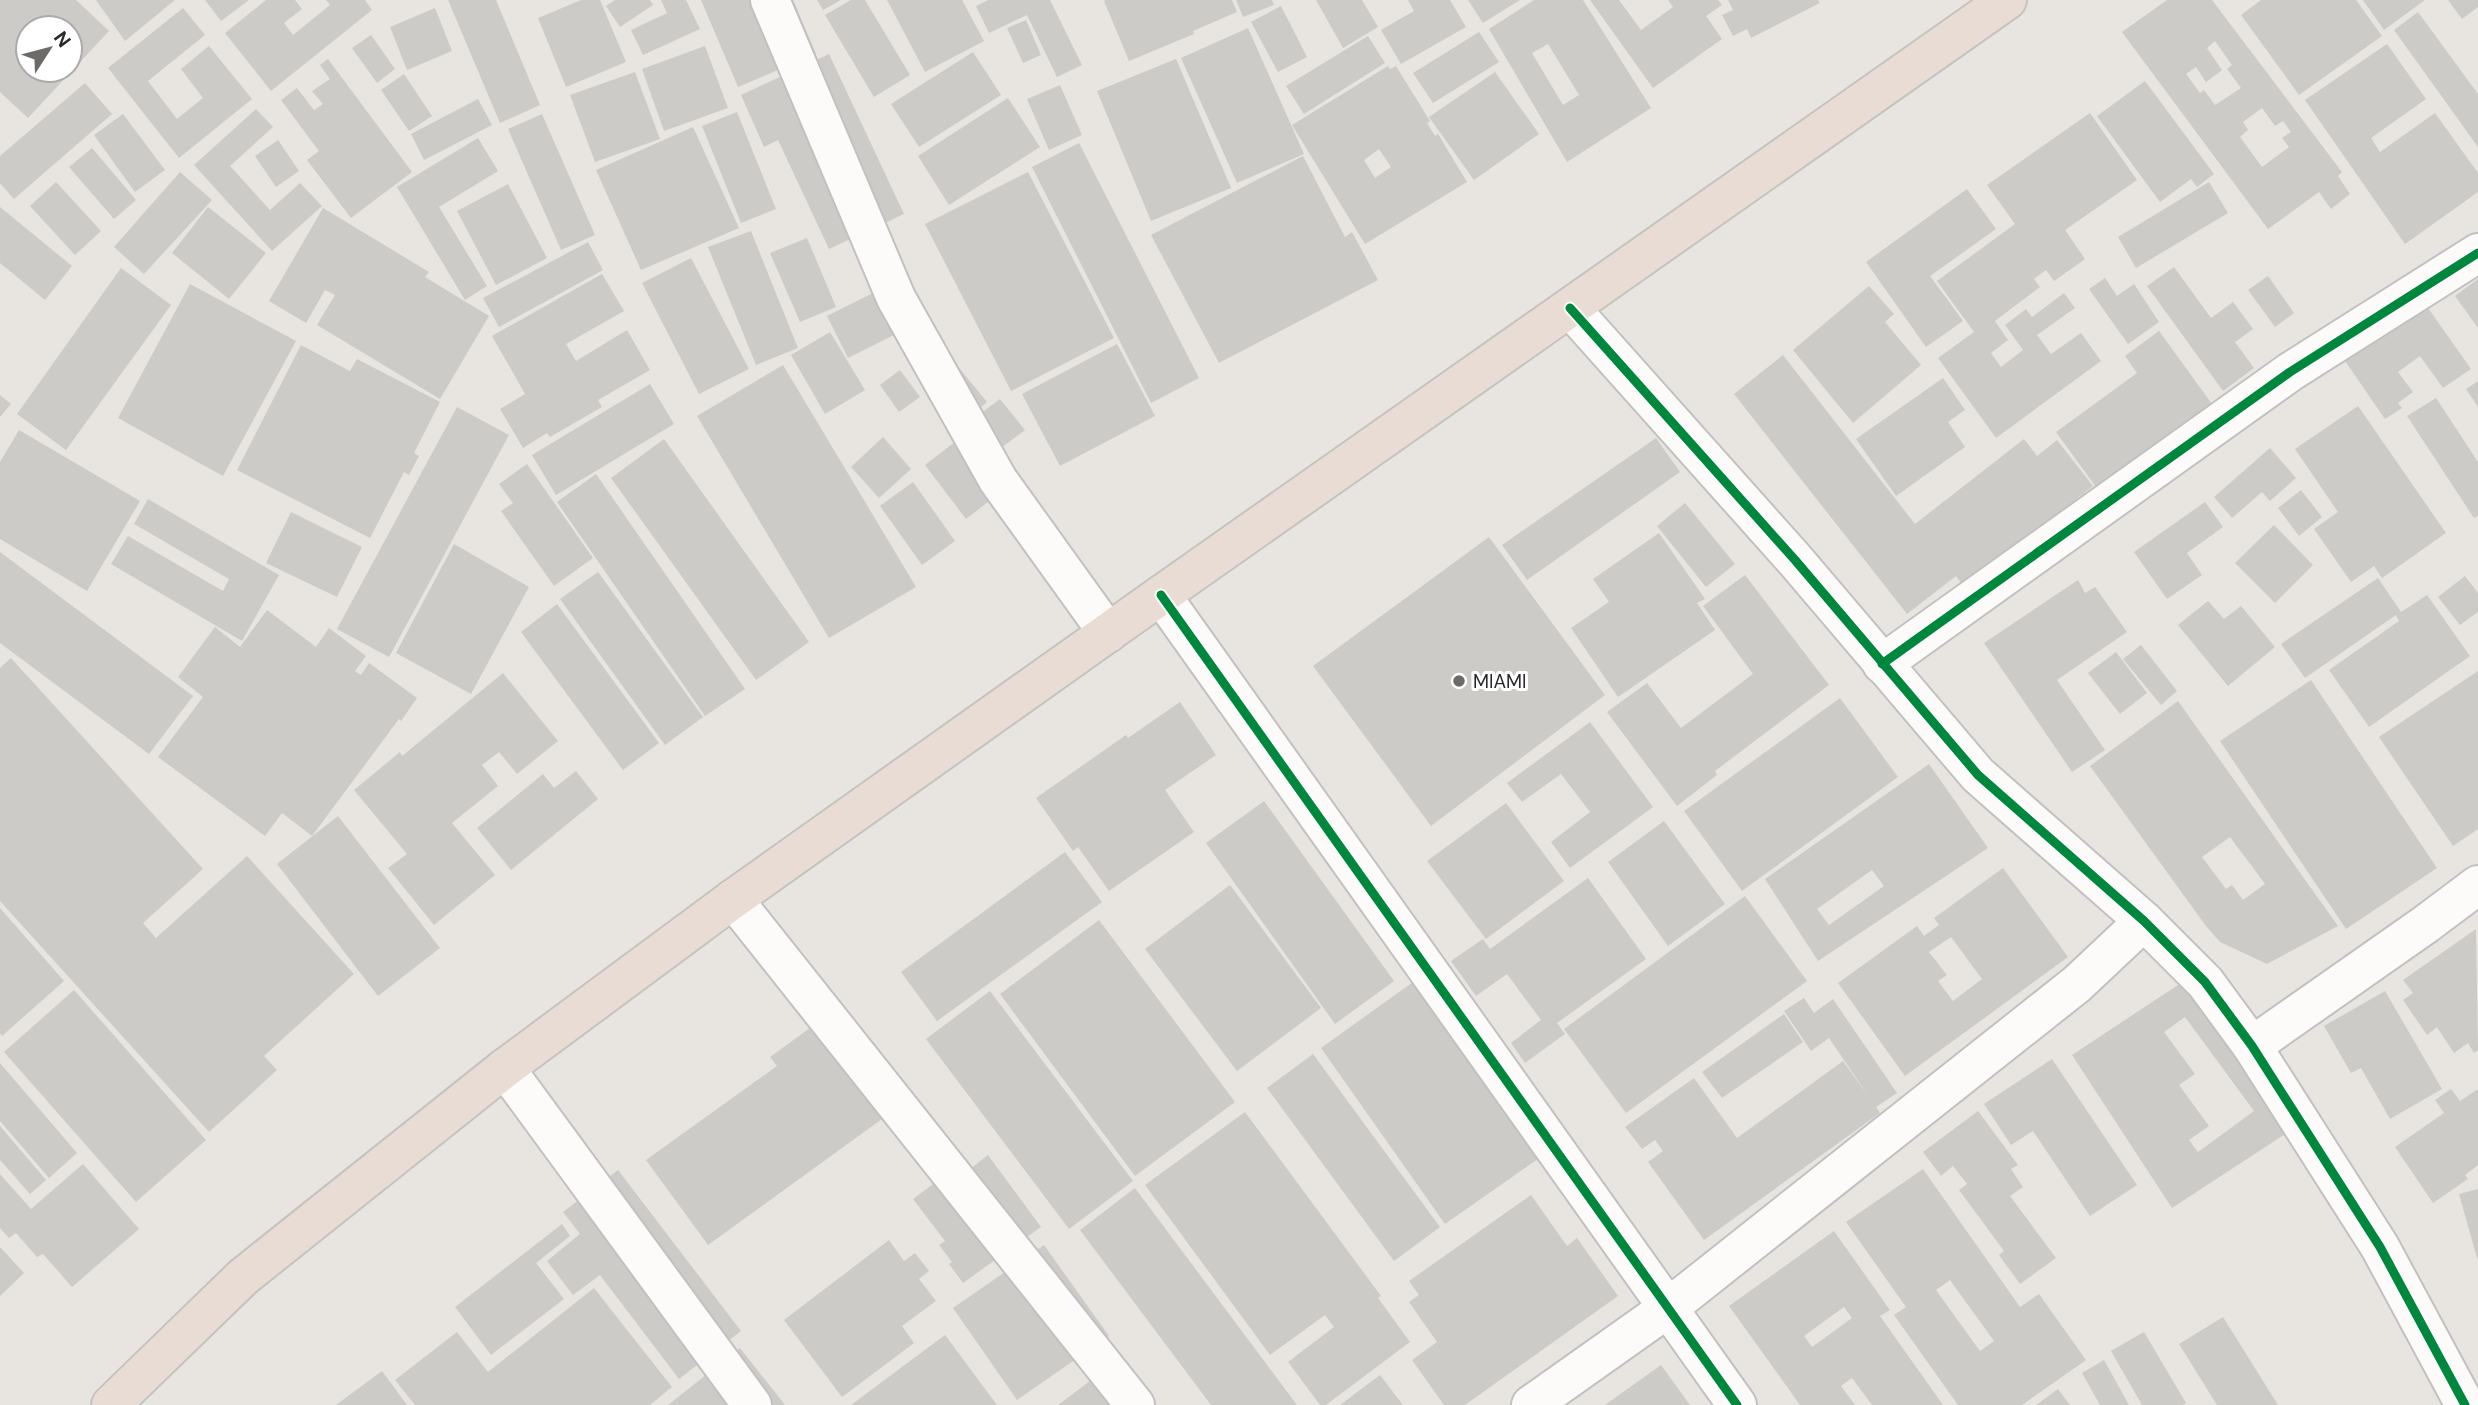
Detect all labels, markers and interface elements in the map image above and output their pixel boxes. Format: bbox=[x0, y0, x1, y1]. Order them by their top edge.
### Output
north arrow bbox=[14, 14, 84, 84]
text: N bbox=[48, 26, 77, 52]
place label: MIAMI bbox=[1473, 669, 1526, 694]
marker: MIAMI bbox=[1451, 673, 1467, 689]

